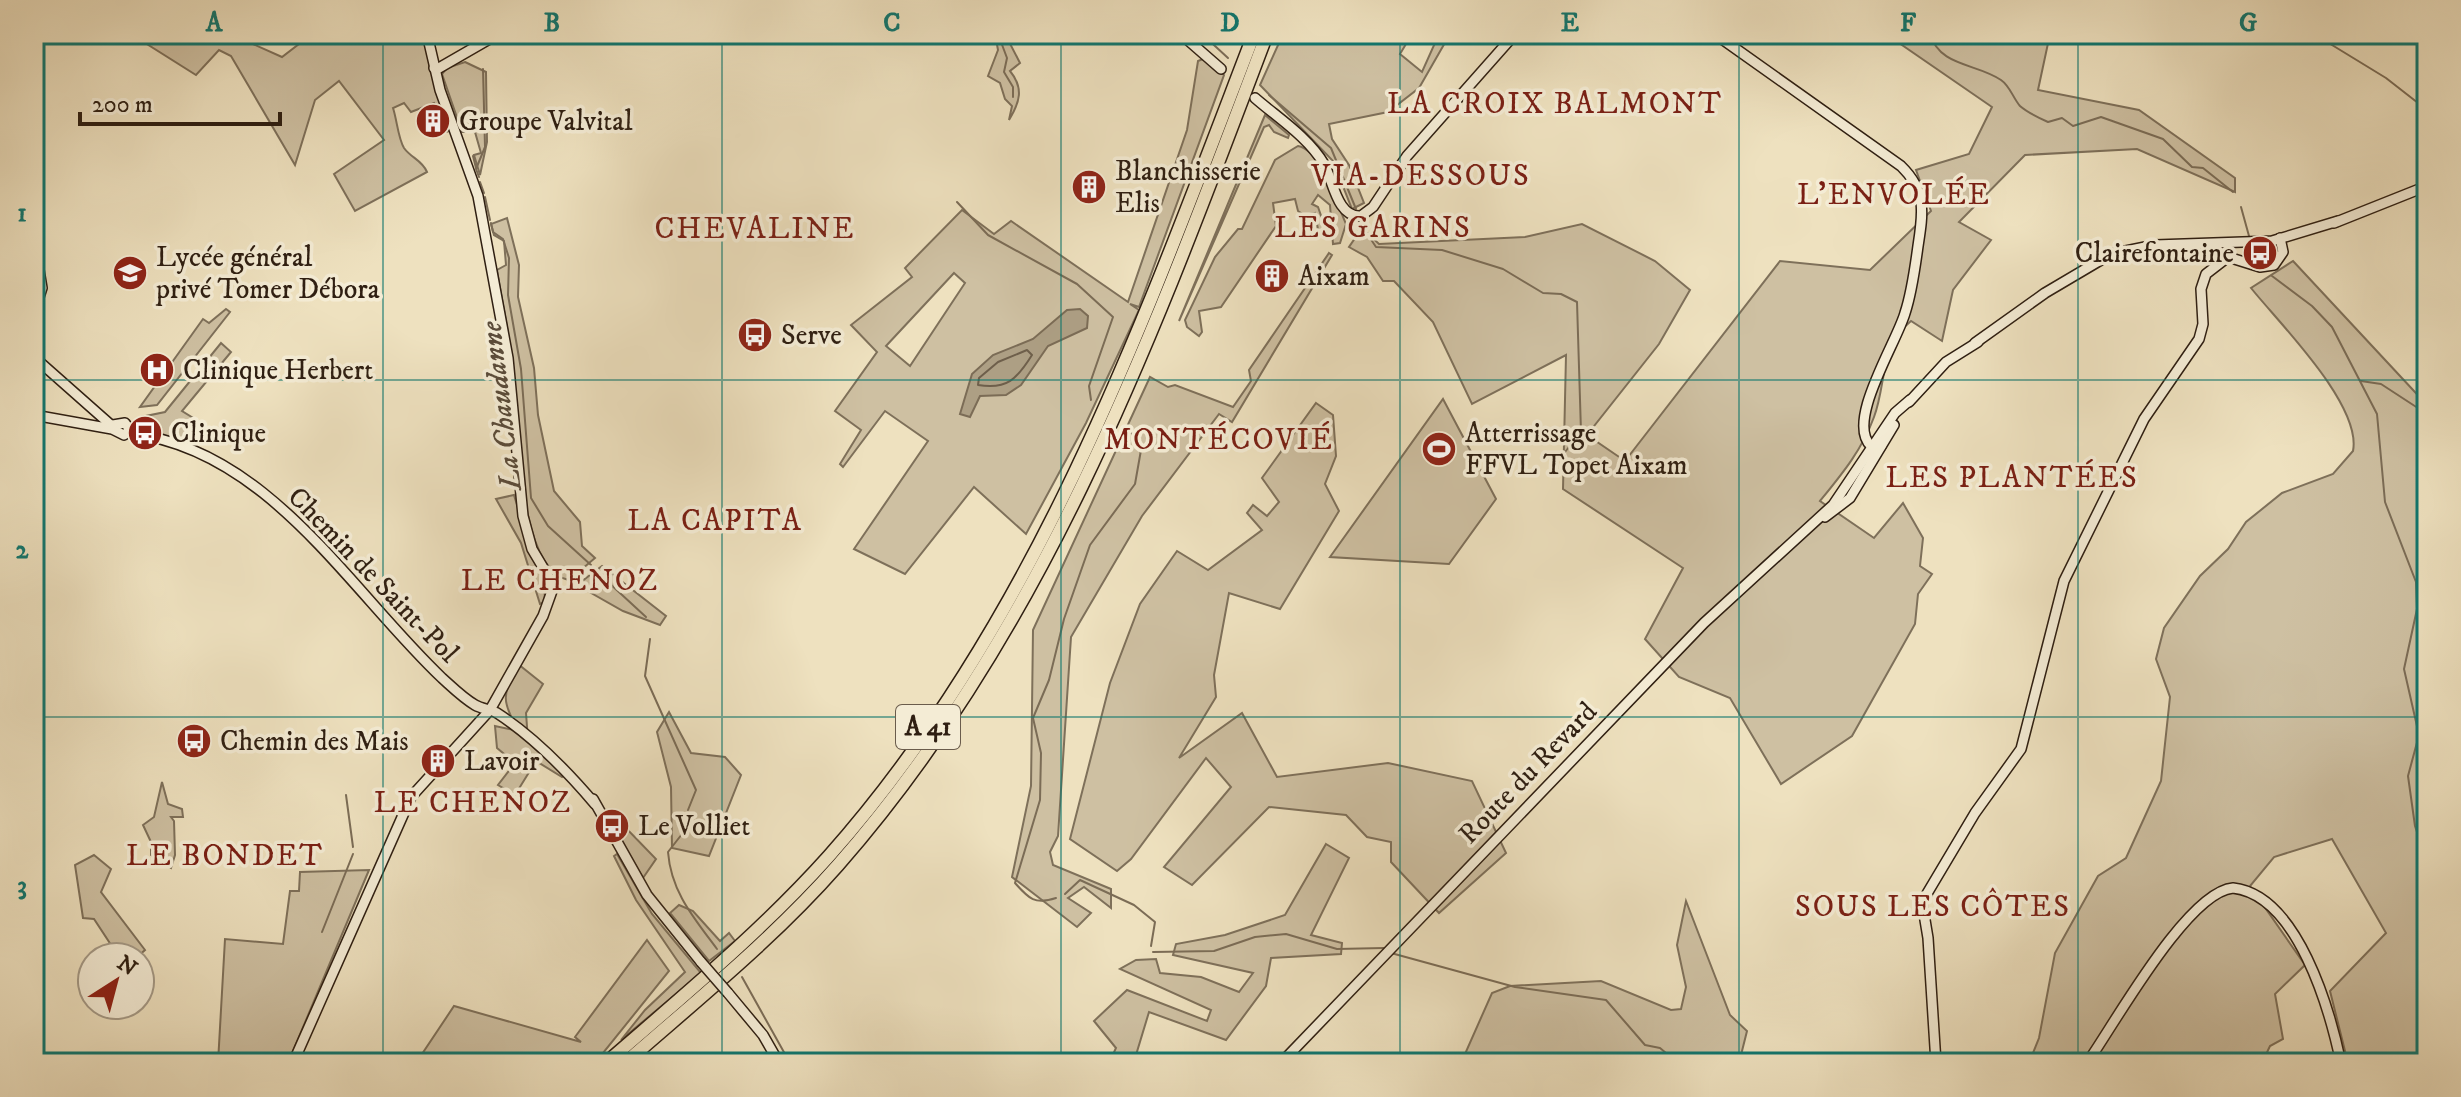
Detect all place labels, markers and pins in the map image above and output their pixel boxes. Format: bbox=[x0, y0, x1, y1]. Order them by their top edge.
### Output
building icon: Groupe Valvital bbox=[414, 102, 452, 140]
place label: Groupe Valvital bbox=[459, 104, 633, 139]
place label: Blanchisserie Elis bbox=[1115, 154, 1261, 221]
building icon: Blanchisserie Elis bbox=[1070, 168, 1108, 206]
bus stop icon: Clairefontaine bbox=[2241, 234, 2279, 272]
place label: Clairefontaine bbox=[2075, 236, 2234, 271]
place label: Lycée général privé Tomer Débora bbox=[155, 240, 380, 307]
school or university icon: Lycée général privé Tomer Débora bbox=[111, 254, 149, 292]
building icon: Aixam bbox=[1253, 257, 1291, 295]
place label: Aixam bbox=[1298, 259, 1370, 294]
bus stop icon: Serve bbox=[736, 316, 774, 354]
place label: Serve bbox=[781, 318, 842, 353]
hospital icon: Clinique Herbert bbox=[138, 351, 176, 389]
place label: Clinique Herbert bbox=[183, 353, 373, 388]
bus stop icon: Clinique bbox=[126, 414, 164, 452]
place label: Clinique bbox=[171, 416, 266, 451]
place label: Atterrissage FFVL Topet Aixam bbox=[1465, 416, 1687, 483]
sports icon: Atterrissage FFVL Topet Aixam bbox=[1420, 430, 1458, 468]
bus stop icon: Chemin des Mais bbox=[175, 722, 213, 760]
place label: Chemin des Mais bbox=[220, 724, 409, 759]
building icon: Lavoir bbox=[419, 742, 457, 780]
place label: Lavoir bbox=[464, 744, 540, 779]
bus stop icon: Le Volliet bbox=[593, 807, 631, 845]
place label: Le Volliet bbox=[638, 809, 750, 844]

